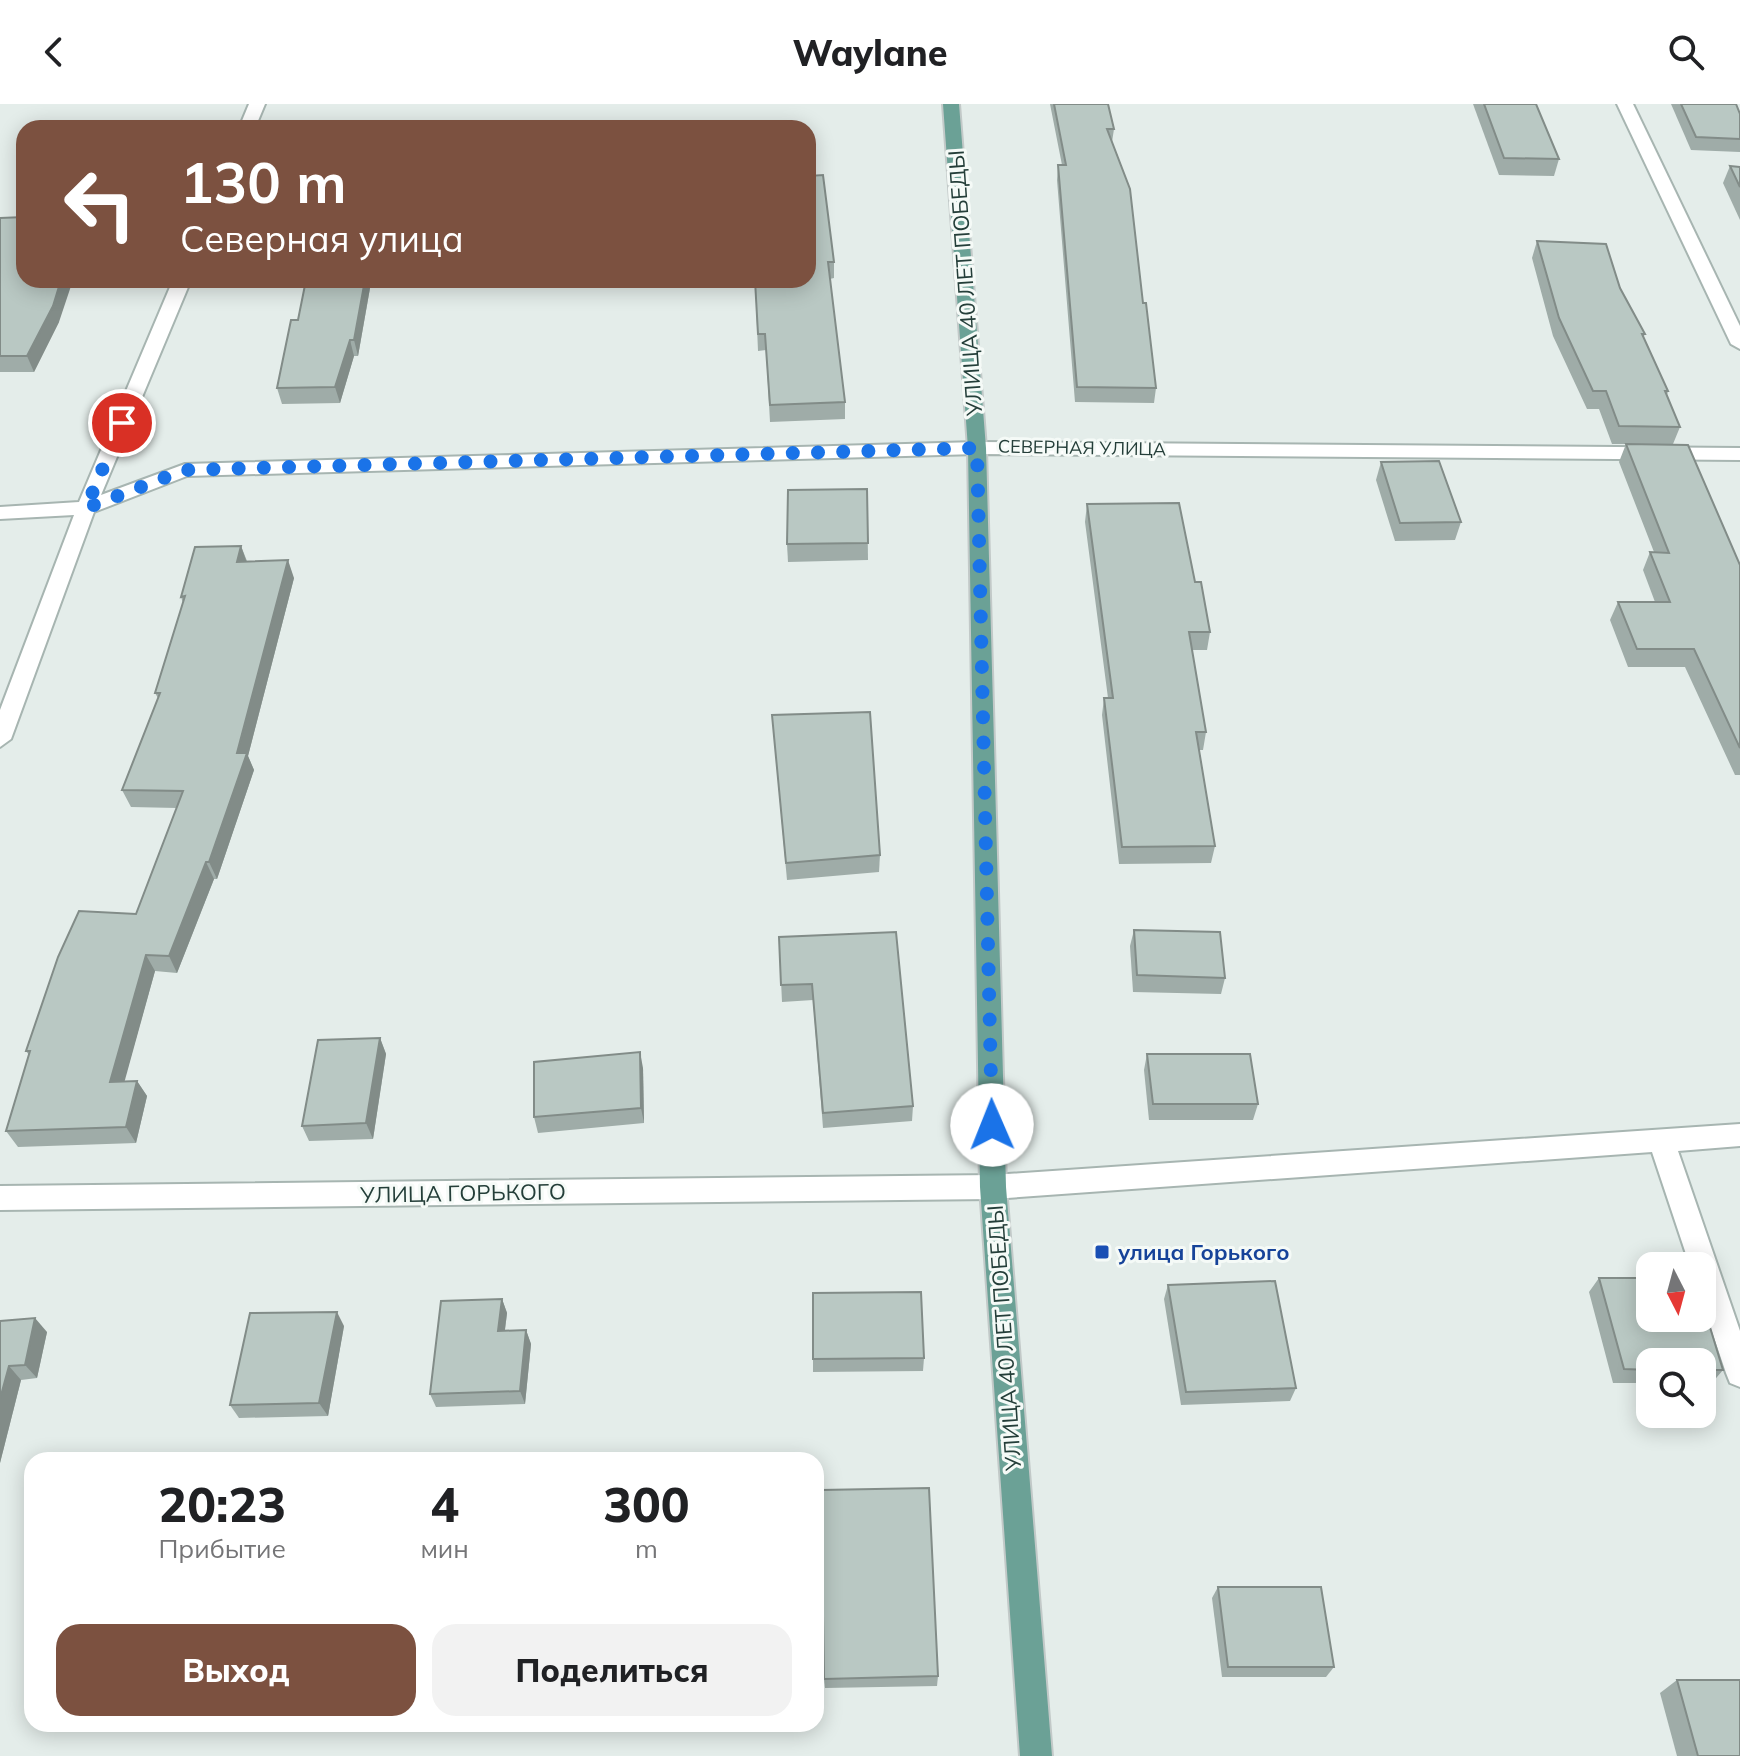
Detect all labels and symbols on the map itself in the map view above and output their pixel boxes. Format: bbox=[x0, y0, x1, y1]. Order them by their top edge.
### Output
street label: УЛИЦА 40 ЛЕТ ПОБЕДЫ bbox=[942, 149, 988, 418]
pin bbox=[88, 389, 156, 457]
street label: СЕВЕРНАЯ УЛИЦА bbox=[998, 435, 1166, 460]
position arrow bbox=[950, 1083, 1034, 1167]
street label: УЛИЦА ГОРЬКОГО bbox=[359, 1177, 566, 1209]
street label: УЛИЦА 40 ЛЕТ ПОБЕДЫ bbox=[981, 1204, 1027, 1473]
place label: улица Горького bbox=[1118, 1238, 1290, 1266]
marker: улица Горького bbox=[1093, 1243, 1111, 1261]
north arrow bbox=[1636, 1252, 1716, 1332]

